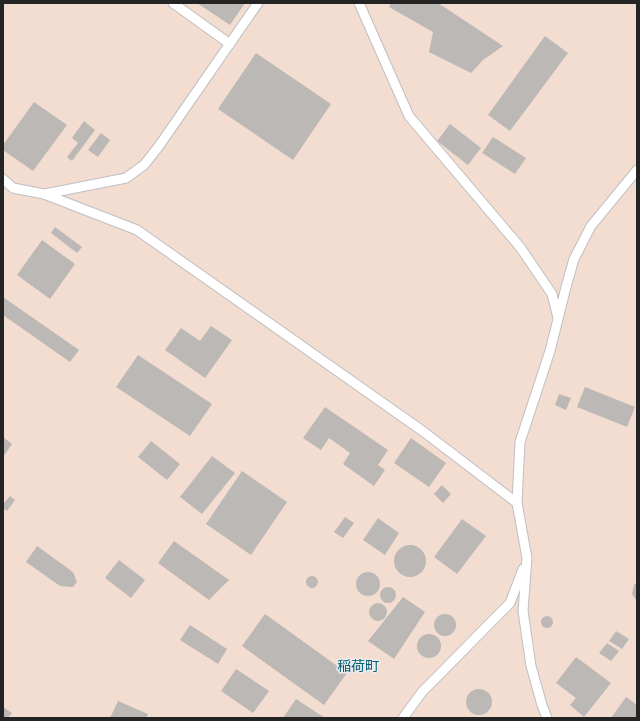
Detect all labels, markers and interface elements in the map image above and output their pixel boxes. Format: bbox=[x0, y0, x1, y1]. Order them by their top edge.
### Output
district label: 稲荷町 bbox=[337, 658, 379, 675]

